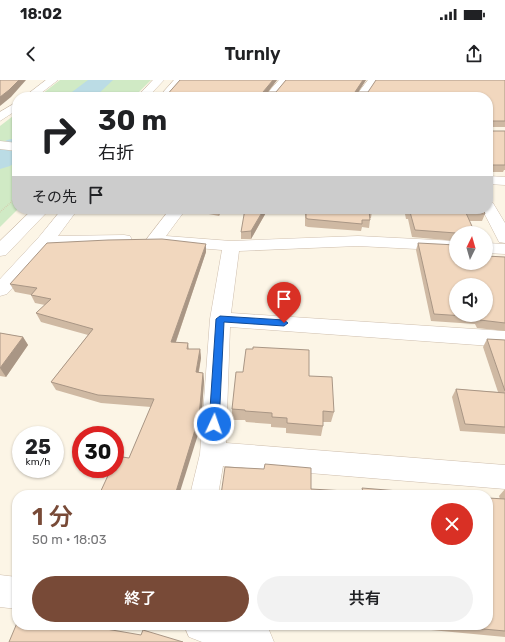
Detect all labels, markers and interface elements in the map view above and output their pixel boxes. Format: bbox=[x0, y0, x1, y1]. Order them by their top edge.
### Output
text: 18:02 bbox=[20, 5, 62, 23]
icon: back bbox=[20, 43, 42, 65]
text: Turnly bbox=[224, 43, 281, 65]
icon: share bbox=[463, 43, 485, 65]
text: 30 m bbox=[98, 104, 167, 137]
icon: right bbox=[32, 108, 84, 160]
text: 右折 bbox=[98, 142, 134, 164]
icon: arrive bbox=[85, 184, 107, 206]
text: その先 bbox=[32, 188, 77, 206]
north arrow bbox=[449, 226, 493, 270]
map controls bbox=[449, 226, 493, 322]
button: sound bbox=[449, 278, 493, 322]
pin bbox=[267, 282, 301, 323]
icon: arrive bbox=[273, 288, 295, 310]
position arrow bbox=[193, 403, 235, 445]
speed limit sign: 30 bbox=[72, 426, 124, 478]
text: 25 bbox=[25, 435, 51, 459]
text: km/h bbox=[26, 456, 50, 468]
text: 1 分 bbox=[32, 503, 73, 531]
button: close bbox=[431, 503, 473, 545]
text: 50 m · 18:03 bbox=[32, 532, 107, 547]
button: 終了 bbox=[32, 576, 249, 622]
button: 共有 bbox=[257, 576, 473, 622]

